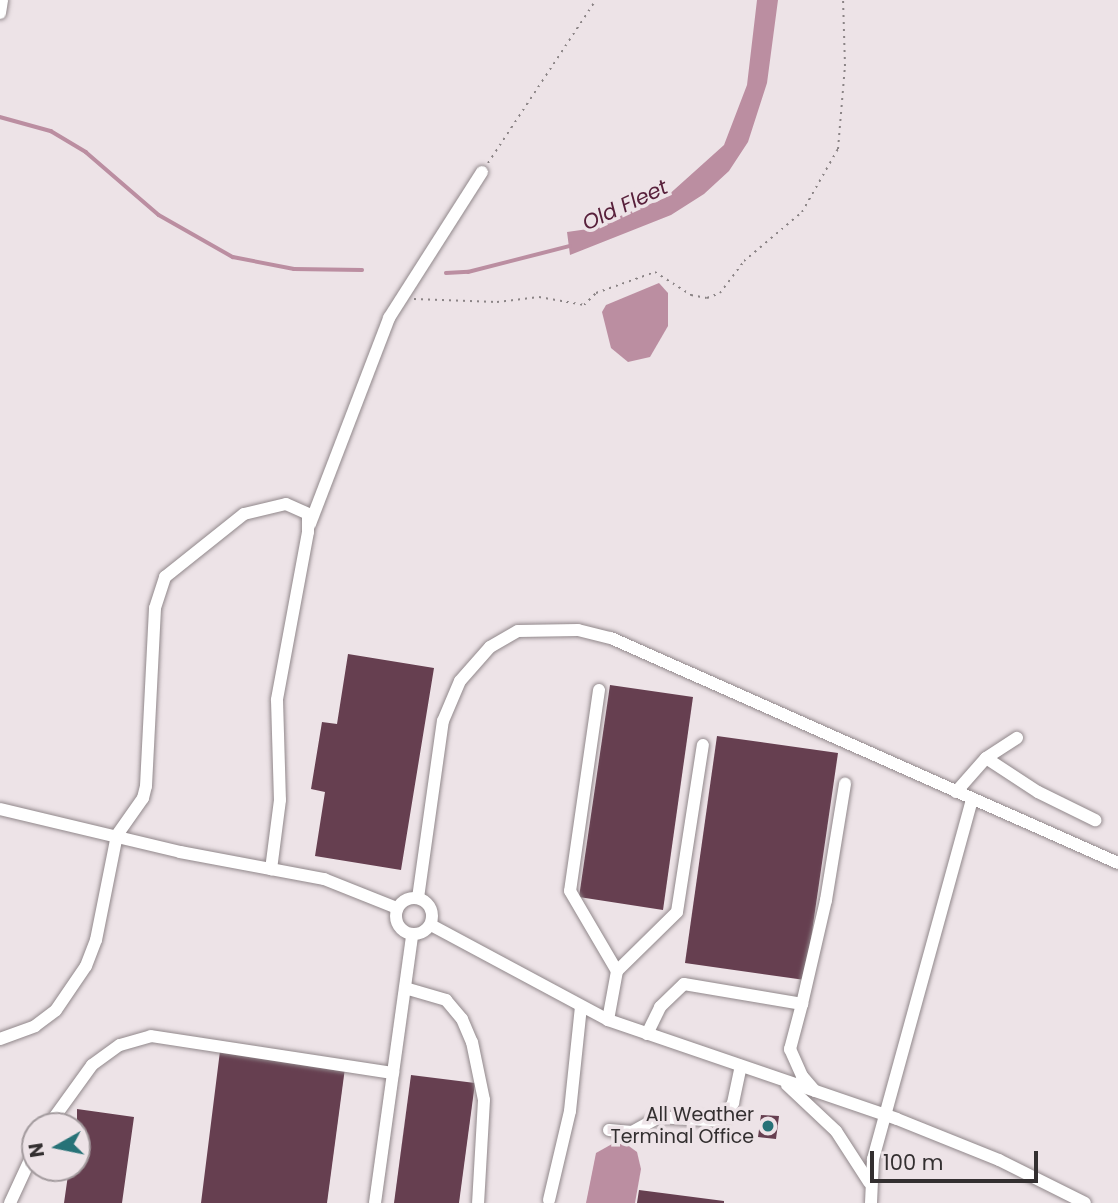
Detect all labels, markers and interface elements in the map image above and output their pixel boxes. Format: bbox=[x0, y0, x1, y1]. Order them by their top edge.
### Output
water label: Old Fleet bbox=[578, 174, 672, 236]
place label: All Weather Terminal Office bbox=[610, 1104, 754, 1148]
north arrow bbox=[21, 1112, 91, 1182]
marker: All Weather Terminal Office bbox=[760, 1118, 776, 1134]
scale bar bbox=[873, 1136, 1041, 1180]
text: N bbox=[22, 1141, 51, 1159]
text: 100 m bbox=[883, 1148, 943, 1177]

